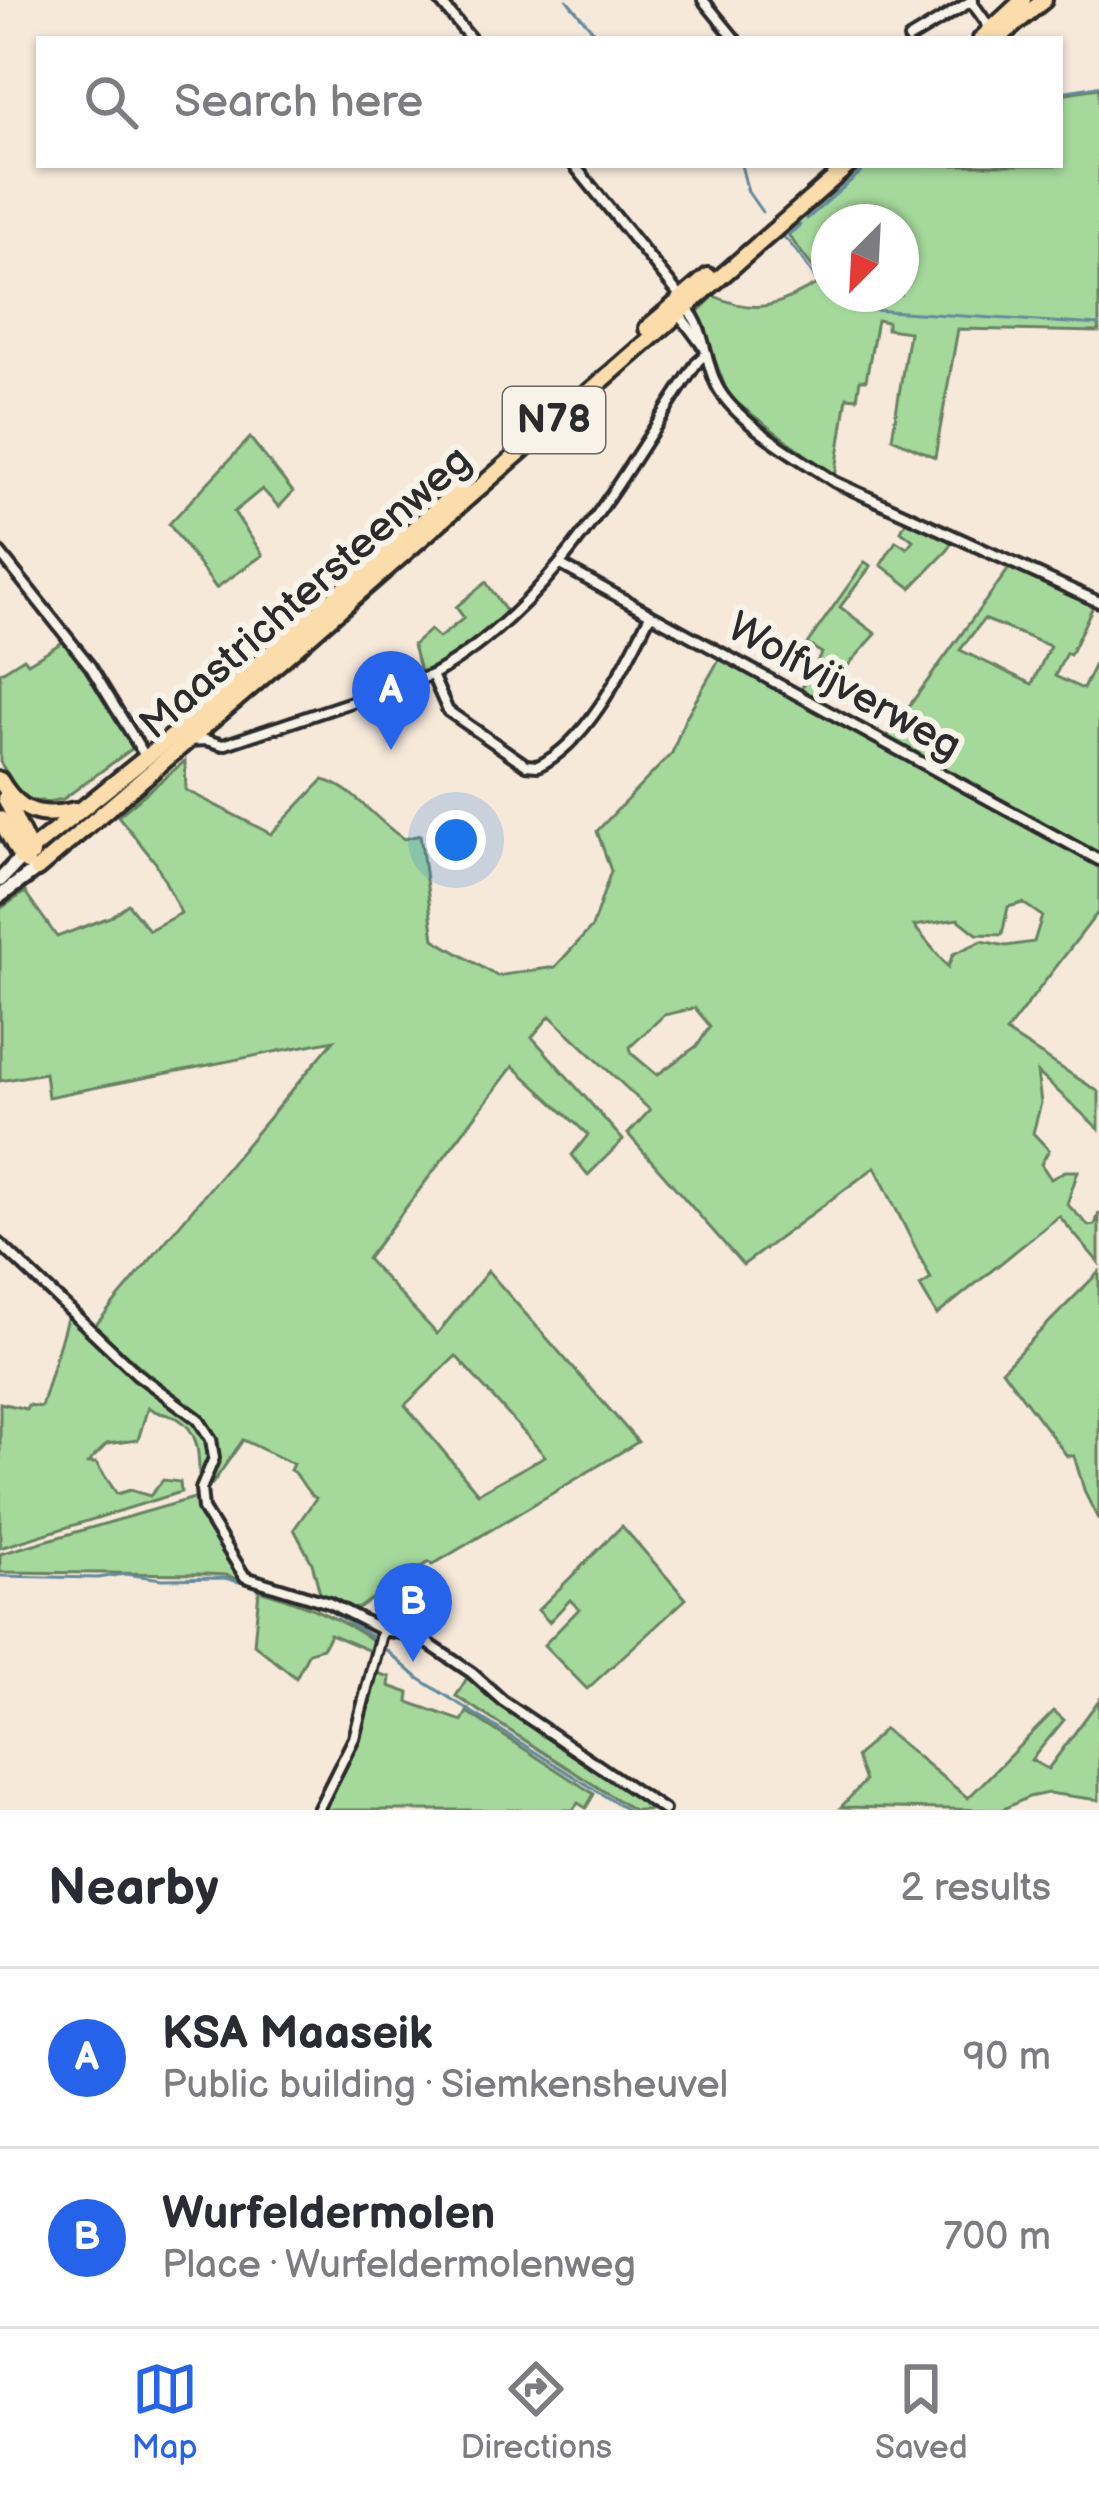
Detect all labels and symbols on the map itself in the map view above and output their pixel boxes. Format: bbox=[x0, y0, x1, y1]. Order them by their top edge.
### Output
north arrow bbox=[811, 204, 919, 312]
road number: N78 bbox=[503, 387, 605, 453]
street label: Maastrichtersteenweg bbox=[130, 435, 482, 751]
street label: Wolfvijverweg bbox=[718, 602, 970, 772]
pin: A bbox=[352, 651, 430, 750]
your location bbox=[426, 810, 486, 870]
pin: B bbox=[374, 1563, 452, 1662]

